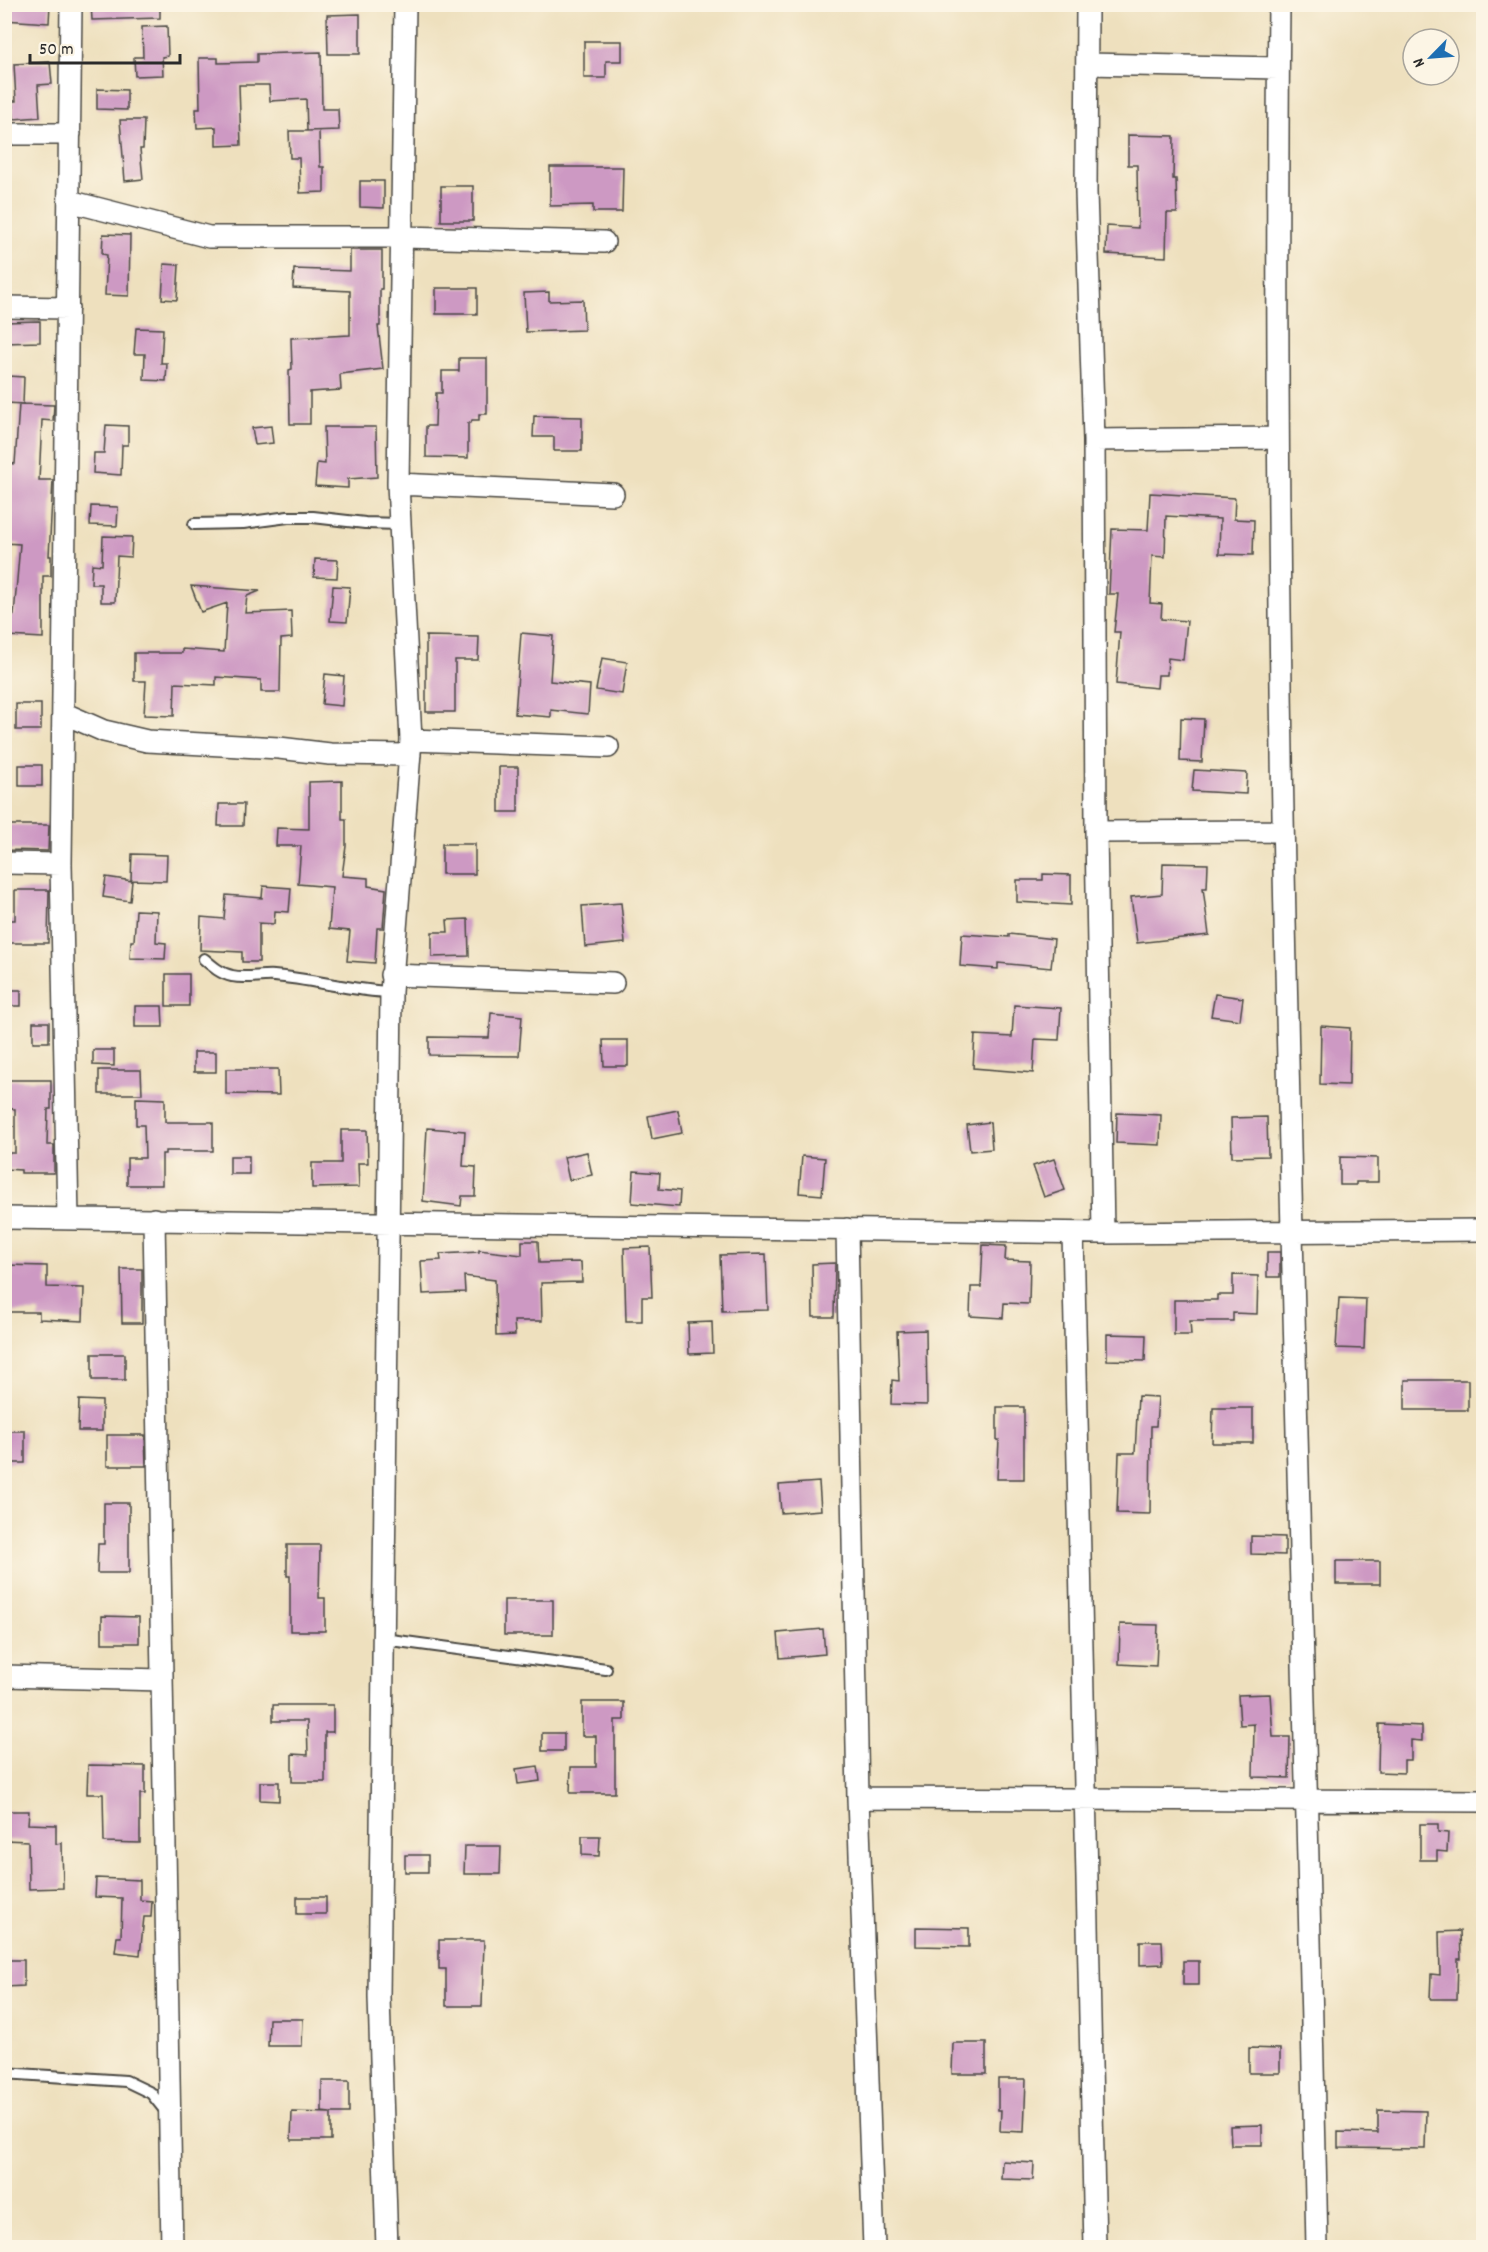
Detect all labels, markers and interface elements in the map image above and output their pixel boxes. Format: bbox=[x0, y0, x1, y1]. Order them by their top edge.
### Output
scale bar bbox=[30, 27, 180, 65]
north arrow bbox=[1401, 27, 1461, 87]
text: 50 m bbox=[39, 38, 74, 63]
text: N bbox=[1408, 54, 1432, 71]

